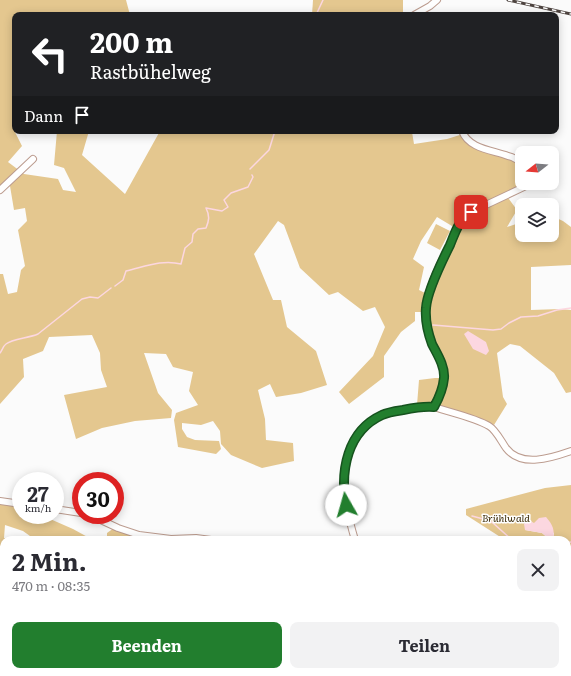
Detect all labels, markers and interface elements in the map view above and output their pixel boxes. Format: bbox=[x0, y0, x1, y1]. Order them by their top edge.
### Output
text: 200 m bbox=[90, 20, 173, 62]
icon: left bbox=[24, 28, 76, 80]
text: Rastbühelweg bbox=[90, 58, 211, 85]
text: Dann bbox=[24, 104, 63, 127]
icon: arrive bbox=[71, 104, 93, 126]
north arrow bbox=[515, 146, 559, 190]
map controls bbox=[515, 146, 559, 242]
pin bbox=[454, 195, 488, 229]
button: layers bbox=[515, 198, 559, 242]
icon: arrive bbox=[460, 201, 482, 223]
speed limit sign: 30 bbox=[72, 472, 124, 524]
text: 27 bbox=[27, 478, 49, 508]
position arrow bbox=[325, 484, 367, 526]
text: km/h bbox=[25, 500, 51, 515]
park label: Brühlwald bbox=[482, 510, 530, 525]
text: 2 Min. bbox=[12, 543, 87, 578]
button: close bbox=[517, 549, 559, 591]
text: 470 m · 08:35 bbox=[12, 576, 90, 595]
button: Beenden bbox=[12, 622, 282, 668]
button: Teilen bbox=[290, 622, 559, 668]

